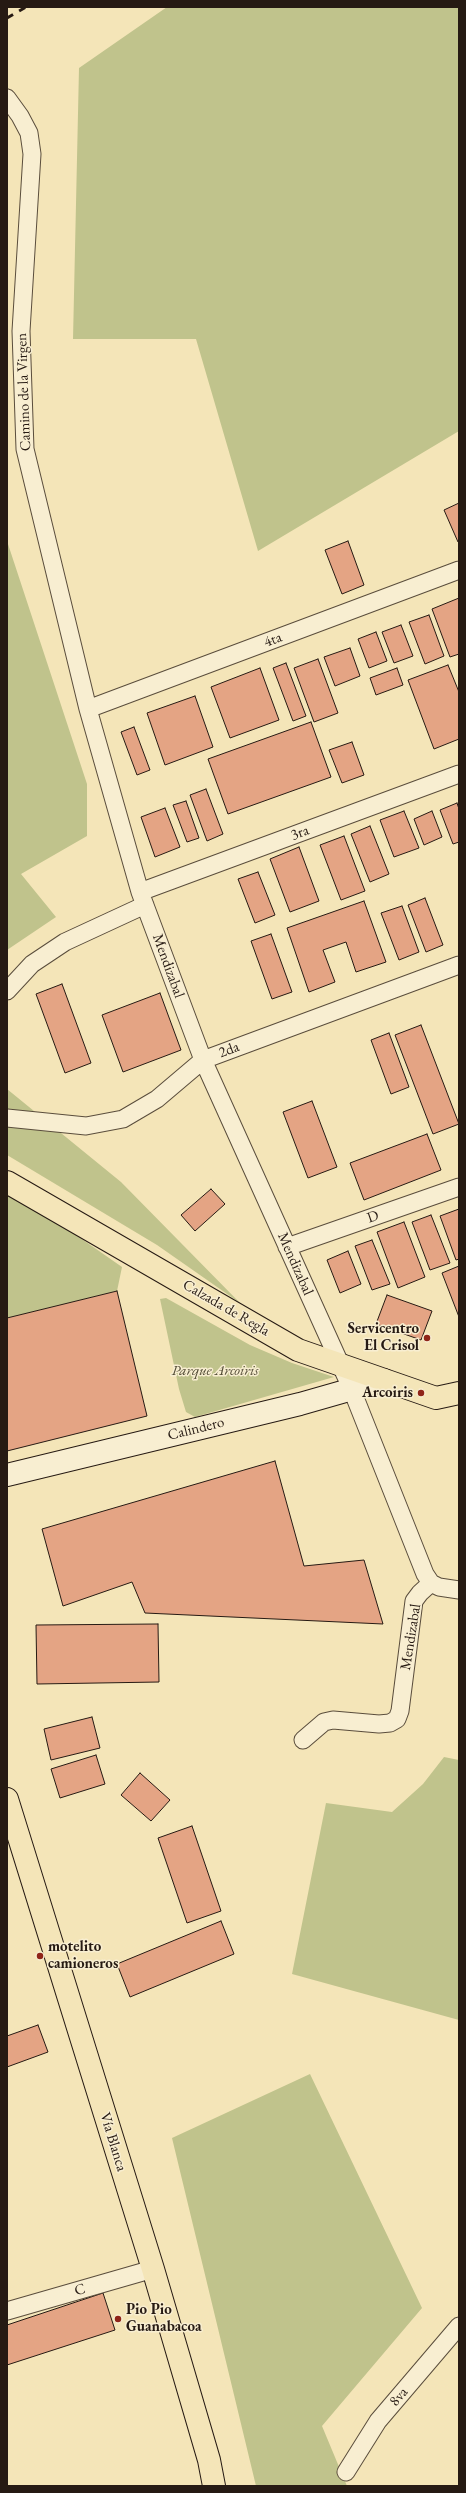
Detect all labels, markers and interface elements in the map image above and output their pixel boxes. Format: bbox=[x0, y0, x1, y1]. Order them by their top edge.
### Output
street label: Camino de la Virgen bbox=[13, 333, 35, 451]
street label: 4ta bbox=[261, 628, 285, 652]
street label: 3ra bbox=[288, 821, 312, 845]
street label: Mendizabal bbox=[148, 931, 188, 1001]
street label: 2da bbox=[216, 1038, 242, 1062]
street label: D bbox=[365, 1207, 381, 1227]
street label: Mendizabal bbox=[273, 1230, 317, 1298]
street label: Calzada de Regla bbox=[179, 1276, 273, 1340]
place label: Servicentro El Crisol bbox=[347, 1320, 419, 1355]
marker: Servicentro El Crisol bbox=[422, 1333, 432, 1343]
park label: Parque Arcoiris bbox=[172, 1362, 258, 1380]
place label: Arcoiris bbox=[362, 1384, 413, 1402]
marker: Arcoiris bbox=[416, 1388, 426, 1398]
street label: Calindero bbox=[166, 1413, 226, 1445]
street label: Mendizabal bbox=[397, 1603, 425, 1671]
place label: motelito camioneros bbox=[48, 1938, 118, 1973]
marker: motelito camioneros bbox=[35, 1951, 45, 1961]
street label: Vía Blanca bbox=[96, 2110, 130, 2174]
street label: C bbox=[72, 2280, 88, 2300]
place label: Pio Pio Guanabacoa bbox=[126, 2301, 201, 2336]
marker: Pio Pio Guanabacoa bbox=[113, 2314, 123, 2324]
street label: 8va bbox=[386, 2384, 412, 2410]

